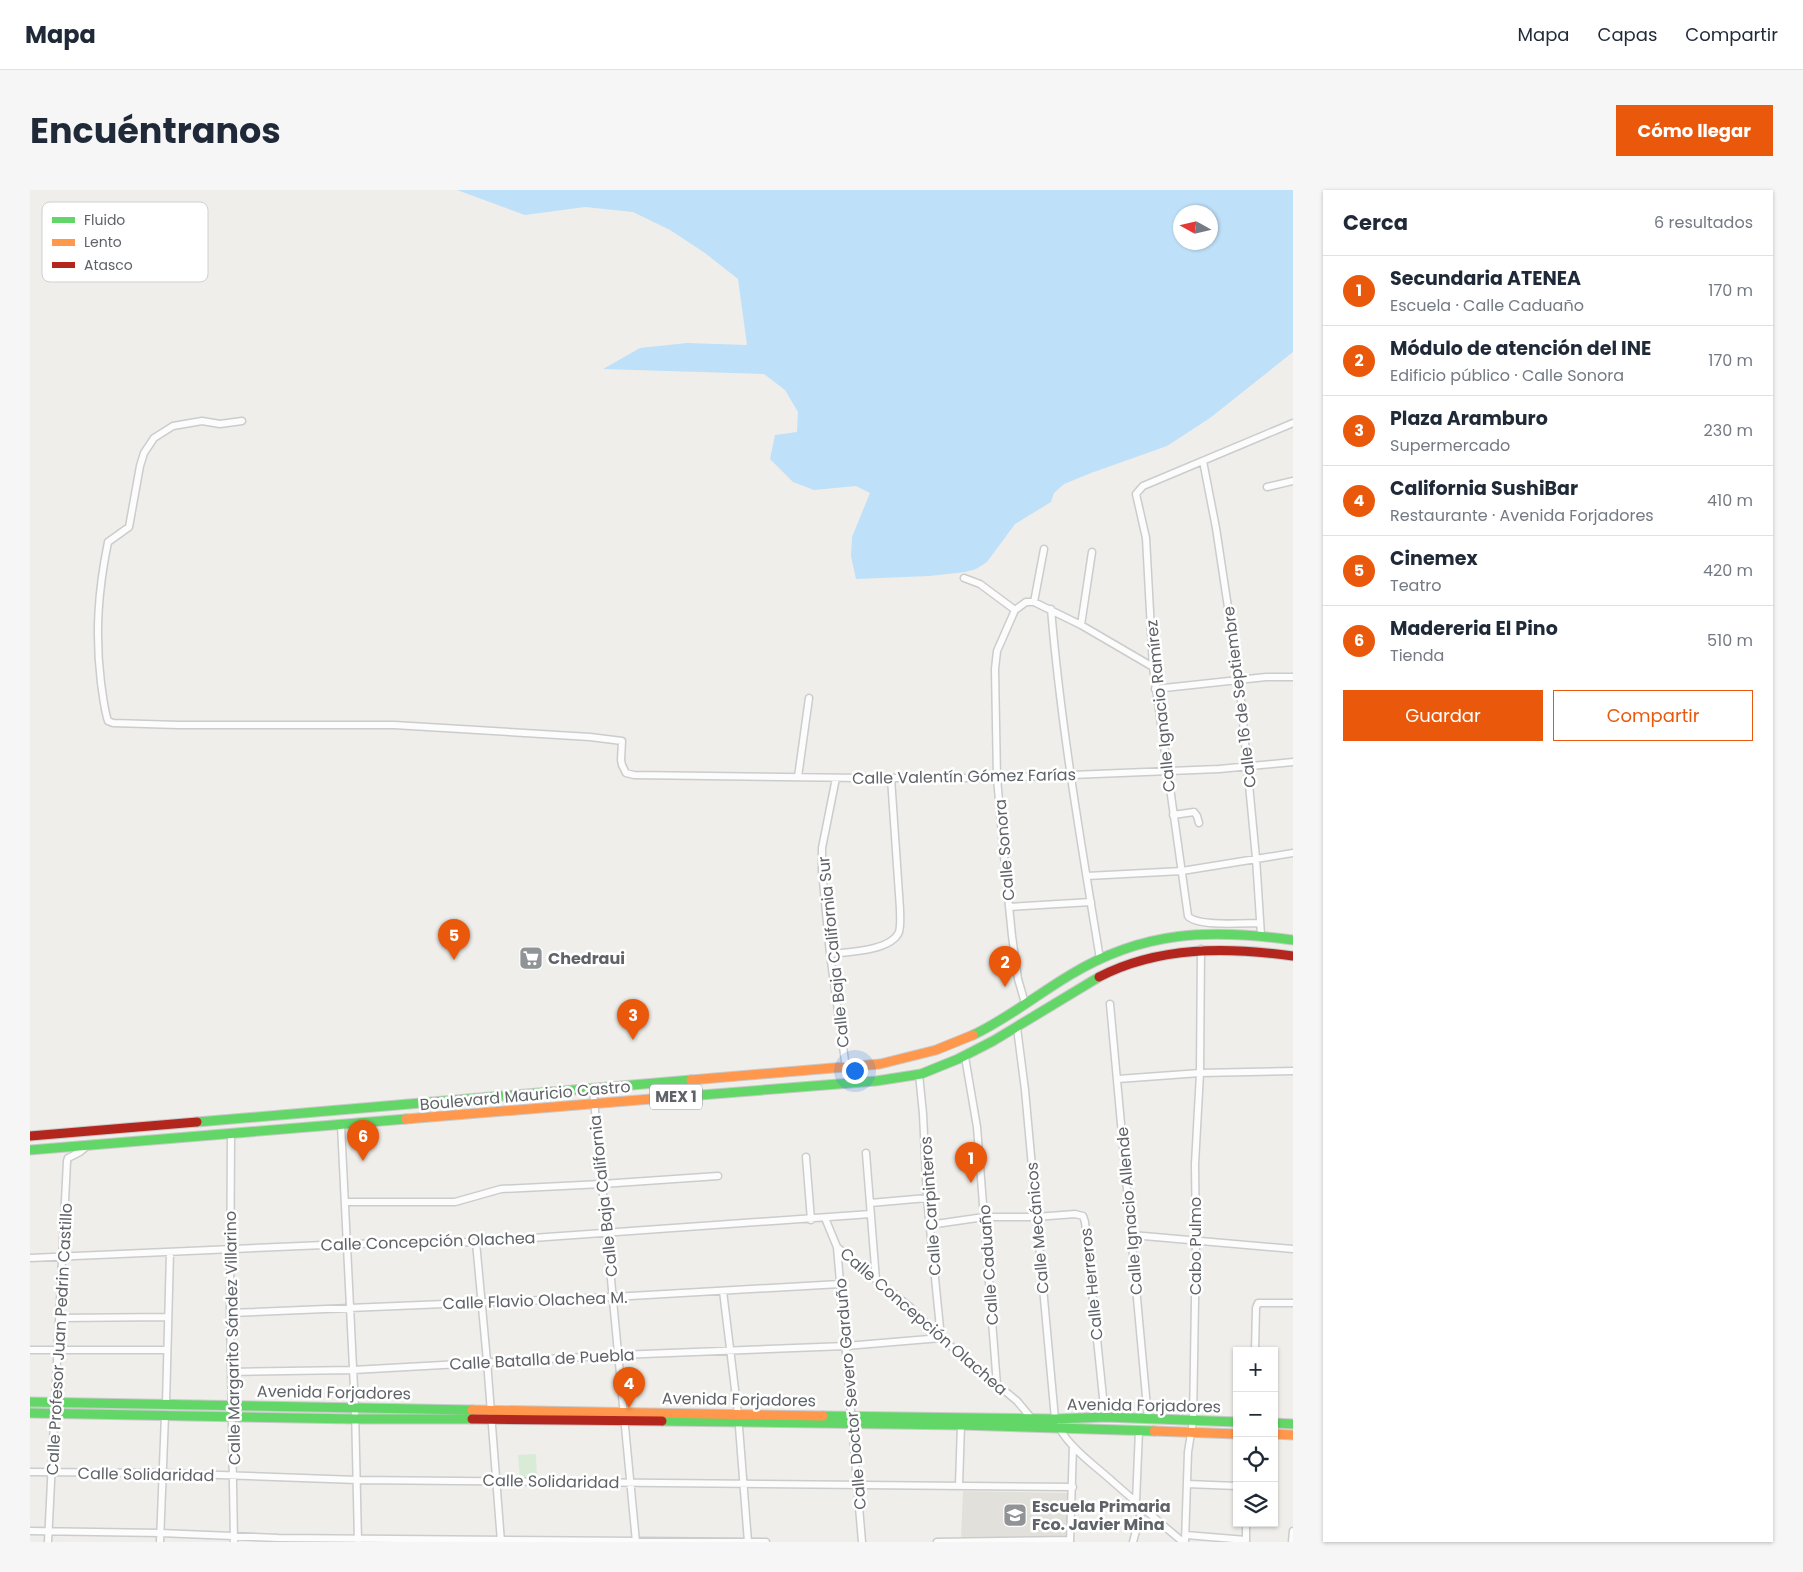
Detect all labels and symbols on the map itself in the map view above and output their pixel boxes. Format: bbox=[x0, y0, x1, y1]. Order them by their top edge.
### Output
legend bbox=[42, 202, 208, 282]
north arrow bbox=[1173, 205, 1218, 250]
text: Fluido bbox=[84, 210, 125, 230]
text: Lento bbox=[84, 232, 122, 252]
text: Atasco bbox=[84, 255, 133, 275]
street label: Calle 16 de Septiembre bbox=[1217, 605, 1262, 789]
street label: Calle Ignacio Ramírez bbox=[1140, 619, 1181, 793]
street label: Calle Valentín Gómez Farías bbox=[852, 763, 1076, 790]
street label: Calle Sonora bbox=[989, 798, 1020, 902]
street label: Calle Baja California Sur bbox=[812, 855, 855, 1049]
pin: 5 bbox=[438, 919, 470, 960]
supermarket icon: Chedraui bbox=[518, 945, 544, 971]
pin: 2 bbox=[989, 946, 1021, 987]
place label: Chedraui bbox=[548, 947, 625, 970]
pin: 3 bbox=[617, 999, 649, 1040]
your location bbox=[842, 1058, 868, 1084]
street label: Boulevard Mauricio Castro bbox=[419, 1075, 631, 1116]
road number: MEX 1 bbox=[650, 1084, 702, 1110]
street label: Calle Baja California bbox=[584, 1114, 623, 1278]
pin: 6 bbox=[347, 1120, 379, 1161]
street label: Calle Ignacio Allende bbox=[1111, 1126, 1148, 1296]
street label: Calle Carpinteros bbox=[914, 1135, 947, 1276]
pin: 1 bbox=[955, 1142, 987, 1183]
street label: Calle Mecánicos bbox=[1020, 1161, 1055, 1295]
street label: Cabo Pulmo bbox=[1184, 1197, 1207, 1295]
street label: Calle Profesor Juan Pedrin Castillo bbox=[41, 1202, 78, 1476]
street label: Calle Caduaño bbox=[973, 1204, 1004, 1326]
street label: Calle Margarito Sández Villarino bbox=[219, 1211, 246, 1465]
street label: Calle Concepción Olachea bbox=[320, 1226, 536, 1257]
street label: Calle Herreros bbox=[1074, 1227, 1109, 1341]
street label: Calle Concepción Olachea bbox=[835, 1242, 1012, 1401]
street label: Calle Doctor Severo Garduño bbox=[829, 1277, 872, 1511]
street label: Calle Flavio Olachea M. bbox=[442, 1286, 628, 1315]
street label: Calle Batalla de Puebla bbox=[449, 1343, 635, 1376]
pin: 4 bbox=[613, 1367, 645, 1408]
street label: Avenida Forjadores bbox=[257, 1380, 411, 1405]
street label: Avenida Forjadores bbox=[662, 1387, 816, 1412]
street label: Avenida Forjadores bbox=[1067, 1393, 1221, 1418]
street label: Calle Solidaridad bbox=[77, 1462, 215, 1487]
street label: Calle Solidaridad bbox=[482, 1469, 620, 1494]
place label: Escuela Primaria Fco. Javier Mina bbox=[1032, 1495, 1171, 1536]
school or university icon: Escuela Primaria Fco. Javier Mina bbox=[1002, 1502, 1028, 1528]

